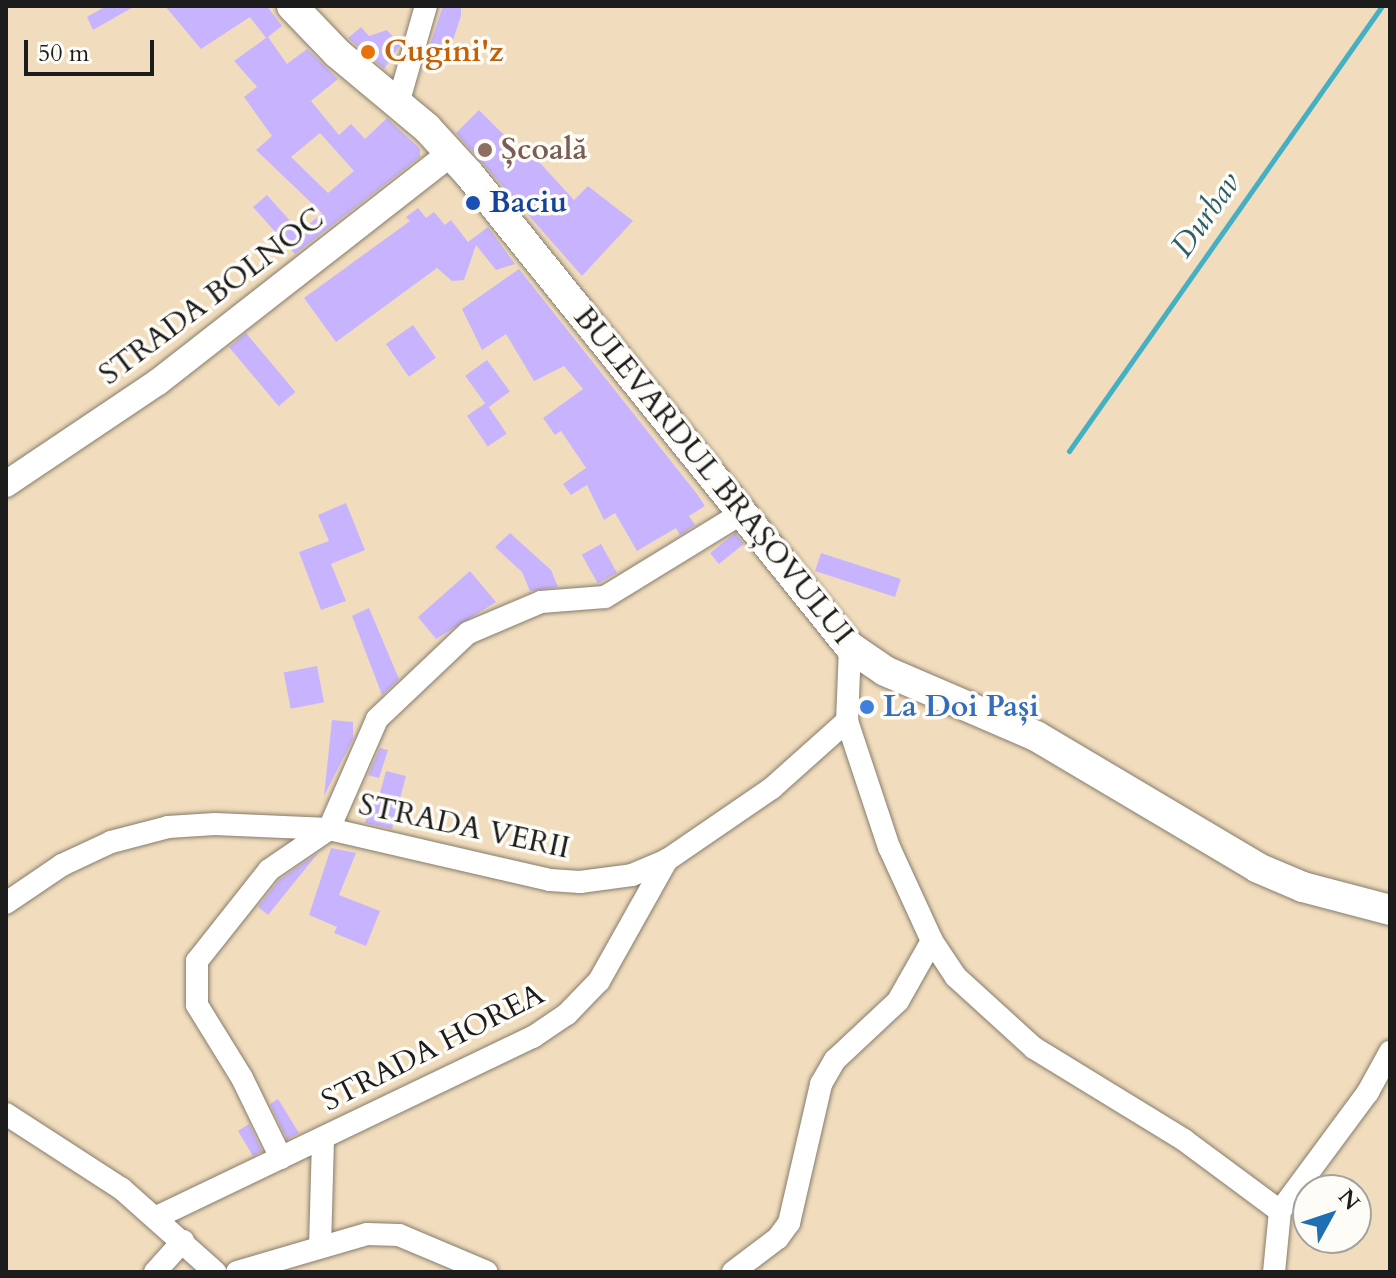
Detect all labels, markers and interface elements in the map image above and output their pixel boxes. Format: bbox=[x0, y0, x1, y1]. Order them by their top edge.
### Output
scale bar bbox=[28, 24, 158, 74]
place label: Cugini'z bbox=[384, 34, 504, 70]
text: 50 m bbox=[38, 37, 89, 70]
marker: Cugini'z bbox=[359, 43, 377, 61]
place label: Școală bbox=[501, 132, 587, 168]
marker: Școală bbox=[476, 141, 494, 159]
water label: Durbav bbox=[1163, 165, 1249, 265]
place label: Baciu bbox=[489, 185, 567, 221]
marker: Baciu bbox=[464, 194, 482, 212]
street label: STRADA BOLNOC bbox=[93, 201, 331, 393]
street label: BULEVARDUL BRAȘOVULUI bbox=[566, 300, 860, 652]
place label: La Doi Pași bbox=[883, 689, 1039, 725]
marker: La Doi Pași bbox=[858, 698, 876, 716]
street label: STRADA VERII bbox=[355, 787, 573, 867]
street label: STRADA HOREA bbox=[316, 976, 550, 1120]
north arrow bbox=[1292, 1174, 1372, 1254]
text: N bbox=[1331, 1183, 1366, 1217]

